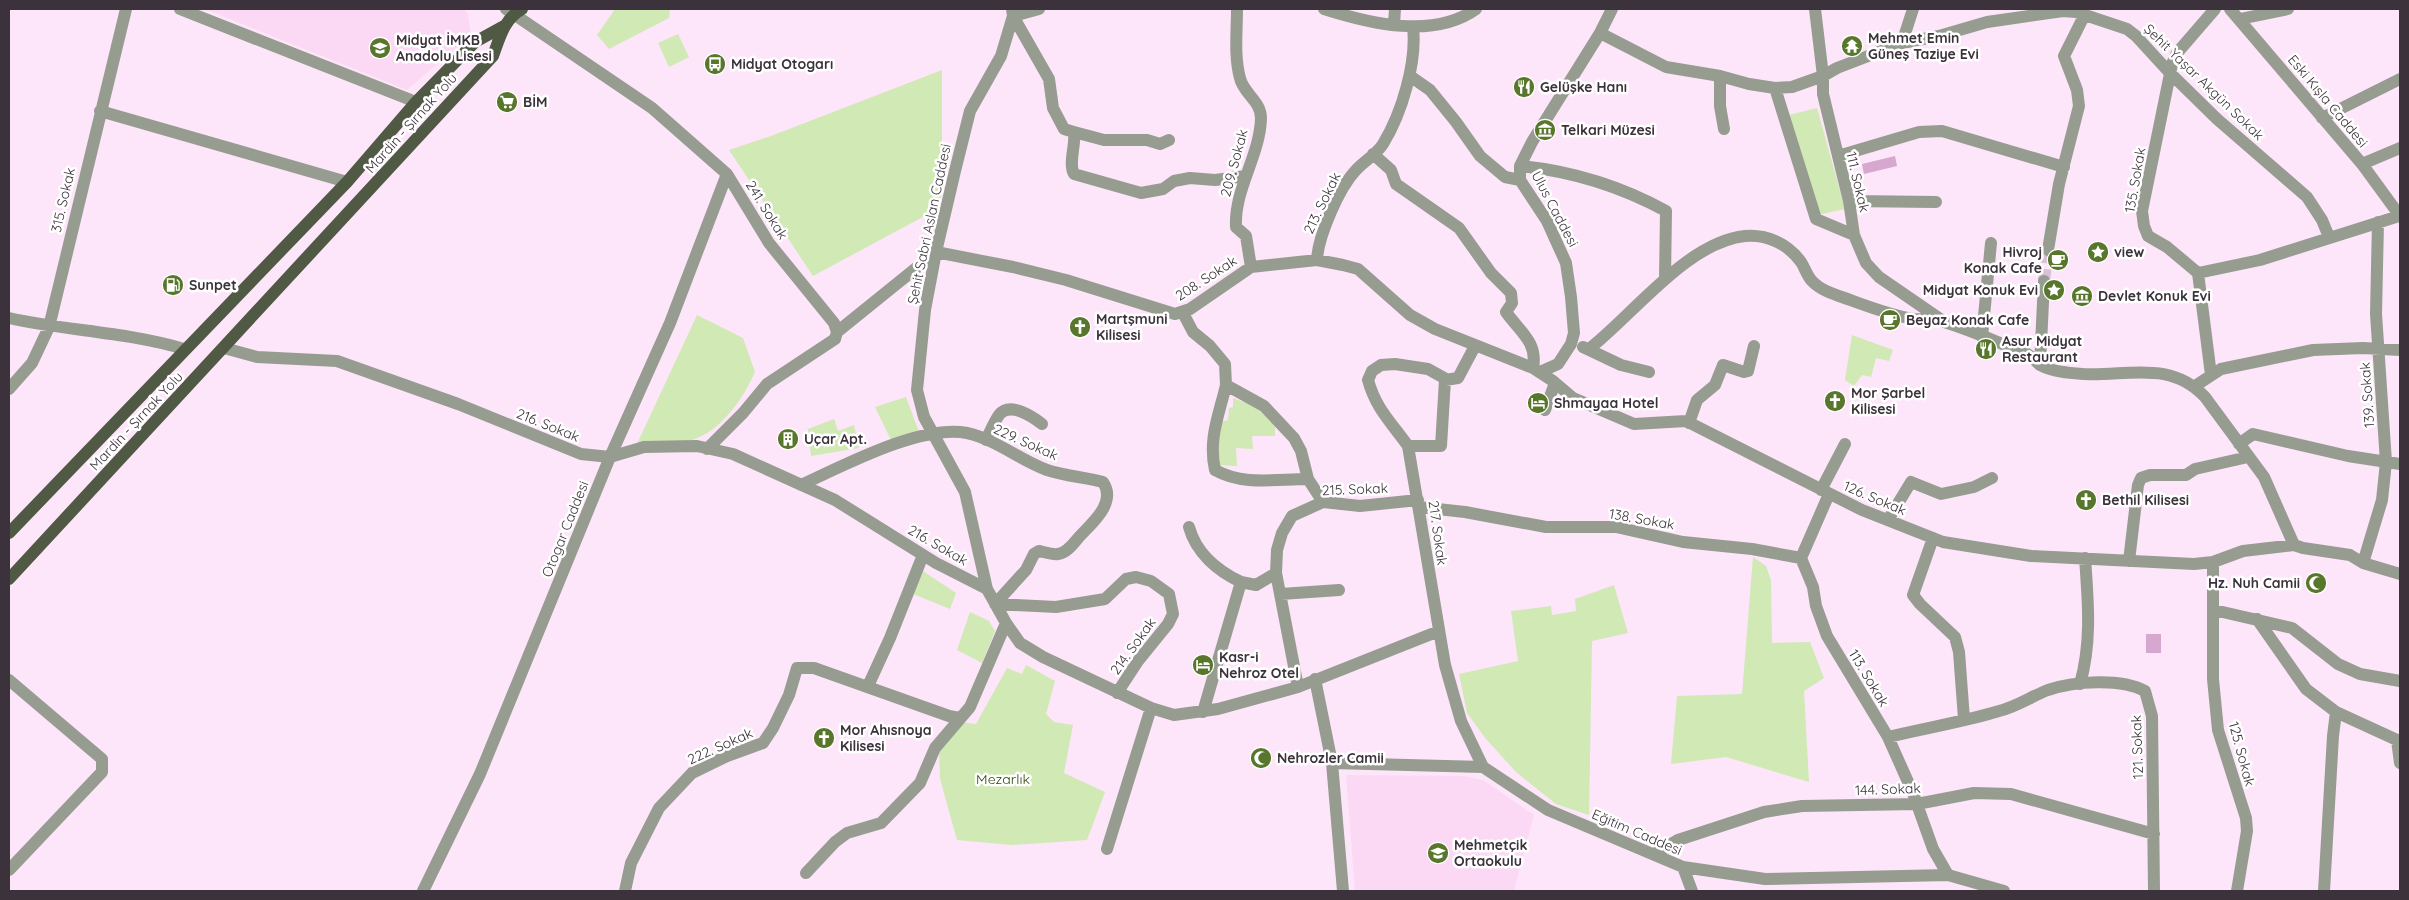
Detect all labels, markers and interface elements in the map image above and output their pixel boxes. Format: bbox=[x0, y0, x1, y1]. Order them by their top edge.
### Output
street label: Şehit Yaşar Akgün Sokak bbox=[2140, 20, 2268, 144]
place label: Mehmet Emin Güneş Taziye Evi bbox=[1868, 29, 1979, 63]
place label: Midyat İMKB Anadolu Lisesi bbox=[396, 31, 492, 65]
temple icon: Mehmet Emin Güneş Taziye Evi bbox=[1840, 34, 1864, 58]
school or university icon: Midyat İMKB Anadolu Lisesi bbox=[368, 36, 392, 60]
street label: Eski Kışla Caddesi bbox=[2284, 51, 2372, 151]
bus stop icon: Midyat Otogarı bbox=[703, 52, 727, 76]
place label: Midyat Otogarı bbox=[731, 55, 833, 73]
street label: Mardin - Şırnak Yolu bbox=[361, 69, 461, 177]
restaurant icon: Gelüşke Hanı bbox=[1512, 75, 1536, 99]
place label: Gelüşke Hanı bbox=[1540, 78, 1627, 96]
supermarket icon: BİM bbox=[495, 90, 519, 114]
place label: BİM bbox=[523, 93, 548, 111]
museum icon: Telkari Müzesi bbox=[1533, 118, 1557, 142]
place label: Telkari Müzesi bbox=[1561, 121, 1655, 139]
street label: 209. Sokak bbox=[1216, 127, 1252, 199]
street label: Şehit Sabri Aslan Caddesi bbox=[903, 142, 955, 306]
street label: 135. Sokak bbox=[2120, 146, 2150, 214]
street label: 111. Sokak bbox=[1842, 150, 1874, 214]
street label: 315. Sokak bbox=[47, 166, 79, 234]
street label: Ulus Caddesi bbox=[1527, 168, 1583, 250]
street label: 213. Sokak bbox=[1299, 169, 1345, 237]
street label: 241. Sokak bbox=[742, 177, 792, 243]
place icon: view bbox=[2086, 240, 2110, 264]
place label: Hivroj Konak Cafe bbox=[1964, 243, 2042, 277]
place label: view bbox=[2114, 243, 2144, 261]
cafe icon: Hivroj Konak Cafe bbox=[2046, 248, 2070, 272]
street label: 208. Sokak bbox=[1172, 251, 1240, 305]
fuel station icon: Sunpet bbox=[161, 273, 185, 297]
place label: Sunpet bbox=[189, 276, 237, 294]
place icon: Midyat Konuk Evi bbox=[2042, 278, 2066, 302]
place label: Midyat Konuk Evi bbox=[1923, 281, 2038, 299]
museum icon: Devlet Konuk Evi bbox=[2070, 284, 2094, 308]
place label: Devlet Konuk Evi bbox=[2098, 287, 2211, 305]
cafe icon: Beyaz Konak Cafe bbox=[1878, 308, 1902, 332]
place label: Martşmuni Kilisesi bbox=[1096, 310, 1168, 344]
place label: Beyaz Konak Cafe bbox=[1906, 311, 2029, 329]
church icon: Martşmuni Kilisesi bbox=[1068, 315, 1092, 339]
place label: Asur Midyat Restaurant bbox=[2002, 332, 2082, 366]
restaurant icon: Asur Midyat Restaurant bbox=[1974, 337, 1998, 361]
street label: 139. Sokak bbox=[2356, 362, 2378, 428]
street label: Mardin - Şırnak Yolu bbox=[85, 368, 187, 474]
place label: Mor Şarbel Kilisesi bbox=[1851, 384, 1925, 418]
church icon: Mor Şarbel Kilisesi bbox=[1823, 389, 1847, 413]
hotel icon: Shmayaa Hotel bbox=[1526, 391, 1550, 415]
place label: Shmayaa Hotel bbox=[1554, 394, 1659, 412]
street label: 216. Sokak bbox=[514, 404, 582, 446]
street label: 229. Sokak bbox=[991, 420, 1061, 464]
building icon: Uçar Apt. bbox=[776, 427, 800, 451]
place label: Uçar Apt. bbox=[804, 430, 867, 448]
street label: 126. Sokak bbox=[1841, 477, 1909, 519]
street label: Otogar Caddesi bbox=[537, 478, 593, 580]
street label: 215. Sokak bbox=[1322, 479, 1388, 499]
church icon: Bethil Kilisesi bbox=[2074, 488, 2098, 512]
place label: Bethil Kilisesi bbox=[2102, 491, 2189, 509]
street label: 217. Sokak bbox=[1425, 499, 1451, 567]
street label: 138. Sokak bbox=[1608, 504, 1676, 534]
street label: 216. Sokak bbox=[905, 521, 971, 569]
mosque icon: Hz. Nuh Camii bbox=[2304, 571, 2328, 595]
place label: Hz. Nuh Camii bbox=[2208, 574, 2300, 592]
street label: 214. Sokak bbox=[1106, 614, 1160, 678]
street label: 113. Sokak bbox=[1845, 646, 1893, 710]
place label: Kasr-i Nehroz Otel bbox=[1219, 648, 1299, 682]
hotel icon: Kasr-i Nehroz Otel bbox=[1191, 653, 1215, 677]
street label: 121. Sokak bbox=[2127, 715, 2147, 779]
street label: 125. Sokak bbox=[2225, 720, 2259, 788]
place label: Mor Ahısnoya Kilisesi bbox=[840, 721, 932, 755]
street label: 222. Sokak bbox=[685, 724, 755, 768]
church icon: Mor Ahısnoya Kilisesi bbox=[812, 726, 836, 750]
mosque icon: Nehrozler Camii bbox=[1249, 746, 1273, 770]
place label: Nehrozler Camii bbox=[1277, 749, 1384, 767]
park label: Mezarlık bbox=[976, 770, 1030, 788]
street label: 144. Sokak bbox=[1855, 779, 1921, 799]
street label: Eğitim Caddesi bbox=[1589, 805, 1685, 859]
place label: Mehmetçik Ortaokulu bbox=[1454, 836, 1527, 870]
school or university icon: Mehmetçik Ortaokulu bbox=[1426, 841, 1450, 865]

